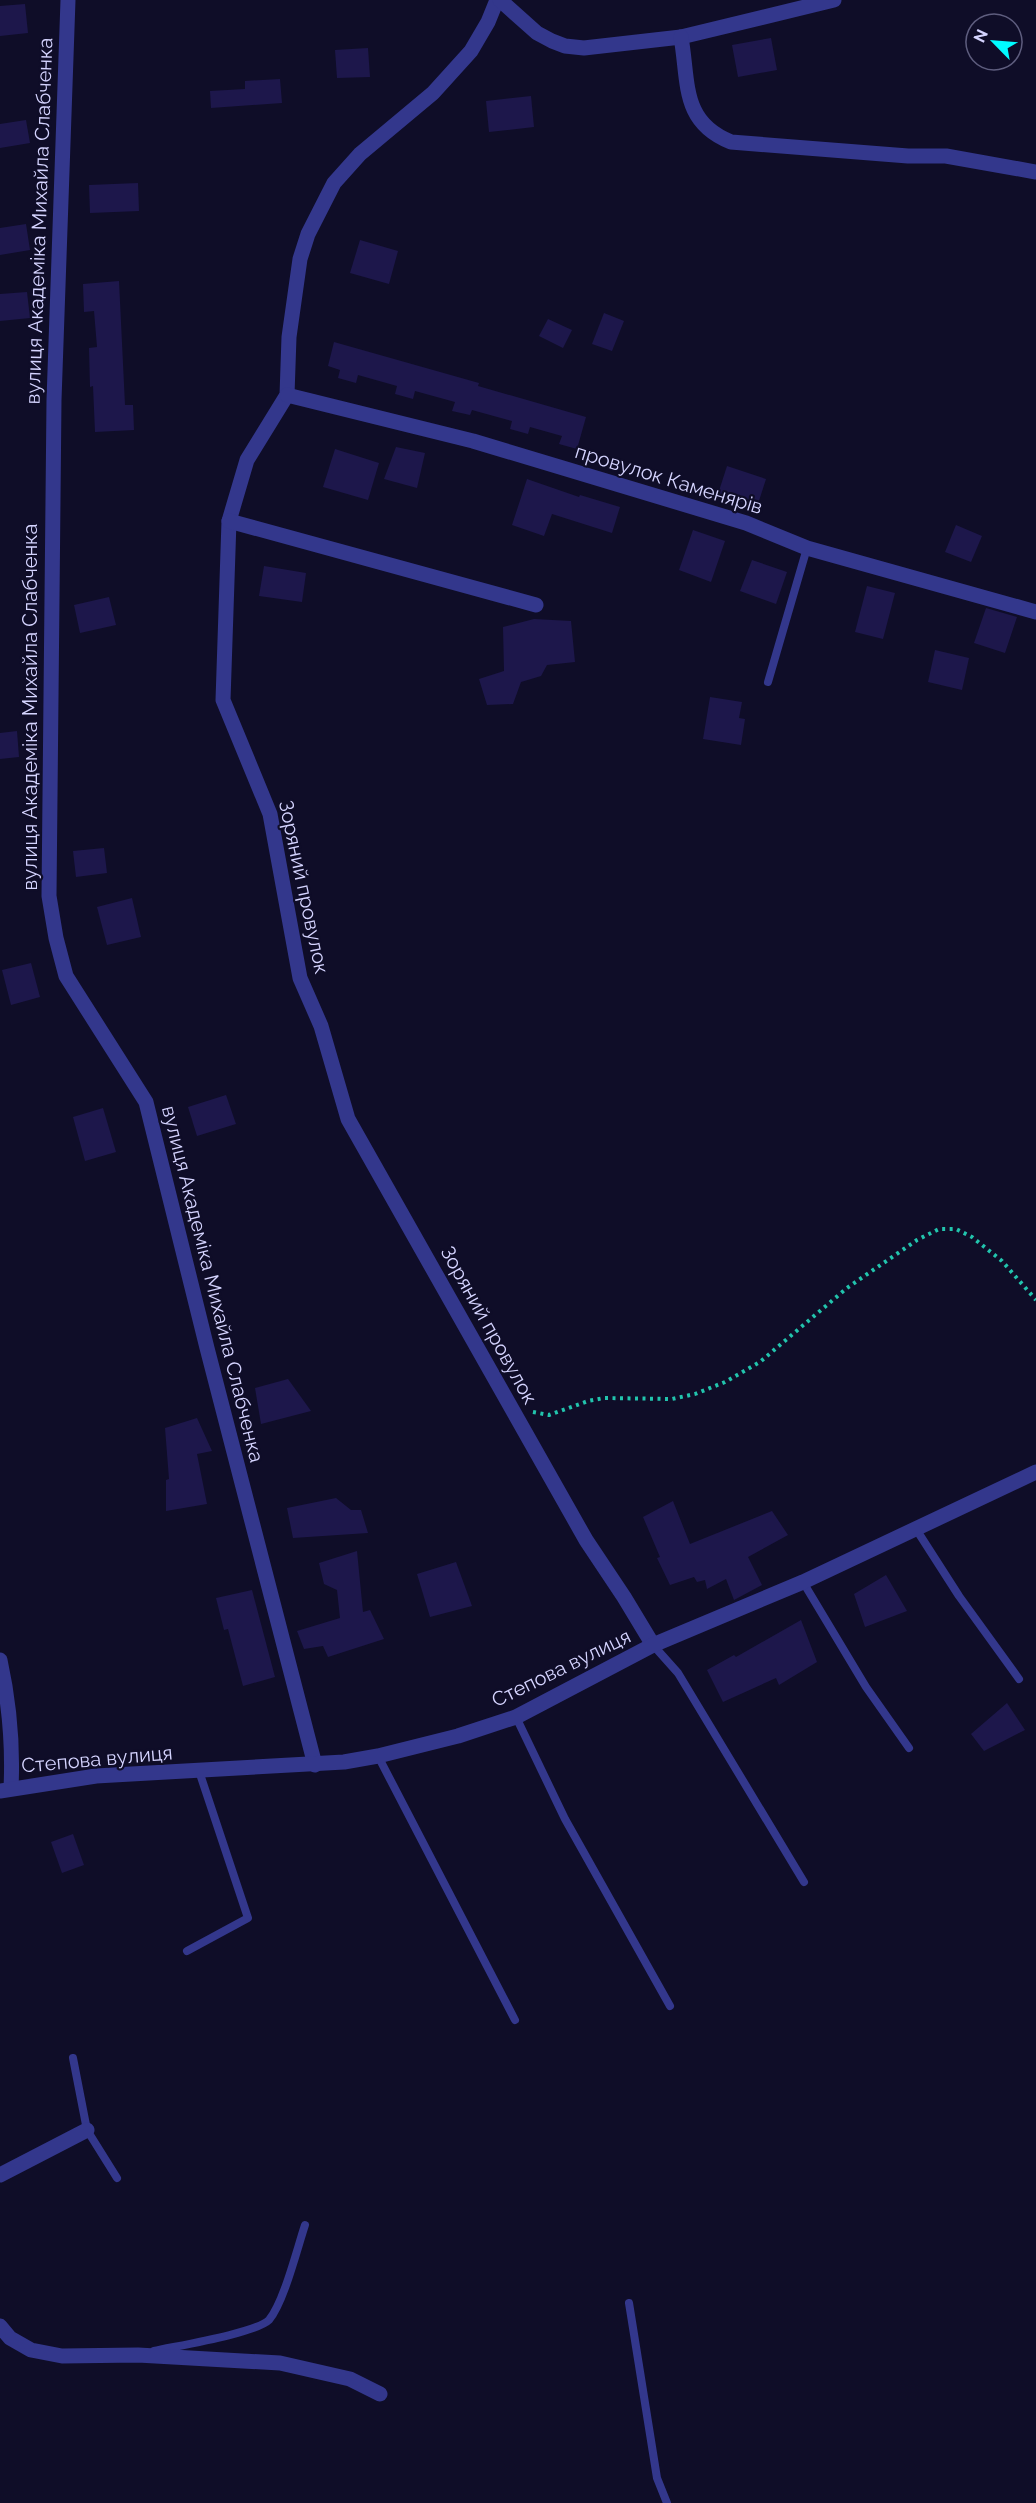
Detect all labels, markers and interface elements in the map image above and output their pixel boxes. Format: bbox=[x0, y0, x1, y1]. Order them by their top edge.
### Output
north arrow bbox=[964, 12, 1024, 72]
text: N bbox=[970, 26, 992, 45]
street label: вулиця Академіка Михайла Слабченка bbox=[21, 37, 57, 405]
street label: провулок Каменярів bbox=[572, 439, 766, 519]
street label: вулиця Академіка Михайла Слабченка bbox=[18, 524, 42, 890]
street label: Зоряний провулок bbox=[274, 798, 334, 976]
street label: вулиця Академіка Михайла Слабченка bbox=[157, 1103, 269, 1465]
street label: Зоряний провулок bbox=[436, 1242, 542, 1408]
street label: Степова вулиця bbox=[488, 1624, 634, 1712]
street label: Степова вулиця bbox=[20, 1740, 174, 1778]

